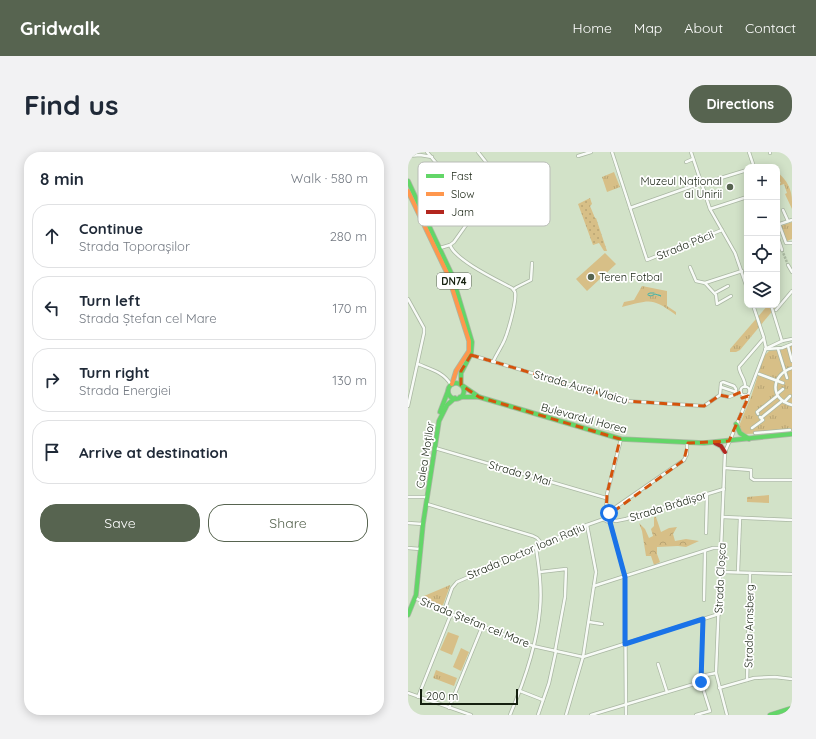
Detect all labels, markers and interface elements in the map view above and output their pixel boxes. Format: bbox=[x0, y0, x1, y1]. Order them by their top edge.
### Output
text: Gridwalk bbox=[20, 16, 100, 40]
text: Home bbox=[573, 19, 612, 37]
text: Map bbox=[634, 19, 662, 37]
text: About bbox=[684, 19, 723, 37]
text: Contact bbox=[745, 19, 796, 37]
button: Directions bbox=[689, 85, 792, 123]
text: Find us bbox=[24, 87, 118, 122]
legend bbox=[418, 162, 550, 226]
map controls bbox=[744, 164, 780, 308]
button: + bbox=[744, 164, 780, 200]
text: 8 min bbox=[40, 168, 84, 189]
text: Fast bbox=[451, 169, 473, 183]
text: Walk · 580 m bbox=[291, 170, 368, 186]
place label: Muzeul Național al Unirii bbox=[641, 174, 722, 201]
marker: Muzeul Național al Unirii bbox=[725, 182, 735, 192]
text: Slow bbox=[451, 187, 475, 201]
button: − bbox=[744, 200, 780, 236]
text: Jam bbox=[451, 205, 474, 219]
text: Continue bbox=[79, 219, 143, 238]
icon: ahead bbox=[41, 225, 63, 247]
street label: Strada Păcii bbox=[654, 227, 716, 263]
text: 280 m bbox=[330, 228, 367, 244]
button: locate bbox=[744, 236, 780, 272]
text: Strada Toporașilor bbox=[79, 238, 190, 254]
place label: Teren Fotbal bbox=[599, 270, 662, 284]
marker: Teren Fotbal bbox=[586, 272, 596, 282]
button: layers bbox=[744, 272, 780, 308]
road number: DN74 bbox=[437, 273, 471, 289]
text: Turn left bbox=[79, 291, 141, 310]
icon: left bbox=[41, 297, 63, 319]
text: 170 m bbox=[332, 300, 367, 316]
text: Strada Ștefan cel Mare bbox=[79, 310, 217, 326]
text: Turn right bbox=[79, 363, 150, 382]
street label: Strada Aurel Vlaicu bbox=[533, 367, 629, 407]
icon: right bbox=[41, 369, 63, 391]
text: 130 m bbox=[332, 372, 367, 388]
text: Strada Energiei bbox=[79, 382, 171, 398]
street label: Bulevardul Horea bbox=[539, 400, 629, 436]
street label: Calea Moților bbox=[413, 420, 437, 489]
icon: arrive bbox=[41, 441, 63, 463]
text: Arrive at destination bbox=[79, 443, 228, 462]
street label: Strada 9 Mai bbox=[487, 457, 553, 489]
street label: Strada Brădișor bbox=[628, 487, 709, 524]
button: Save bbox=[40, 504, 200, 542]
button: Share bbox=[208, 504, 368, 542]
route start bbox=[600, 504, 618, 522]
street label: Strada Doctor Ioan Rațiu bbox=[465, 520, 587, 582]
street label: Strada Cloșca bbox=[711, 542, 729, 614]
street label: Strada Arnsberg bbox=[741, 584, 757, 668]
street label: Strada Ștefan cel Mare bbox=[418, 594, 532, 650]
route end bbox=[692, 673, 710, 691]
scale bar bbox=[420, 687, 518, 706]
text: 200 m bbox=[426, 689, 458, 703]

